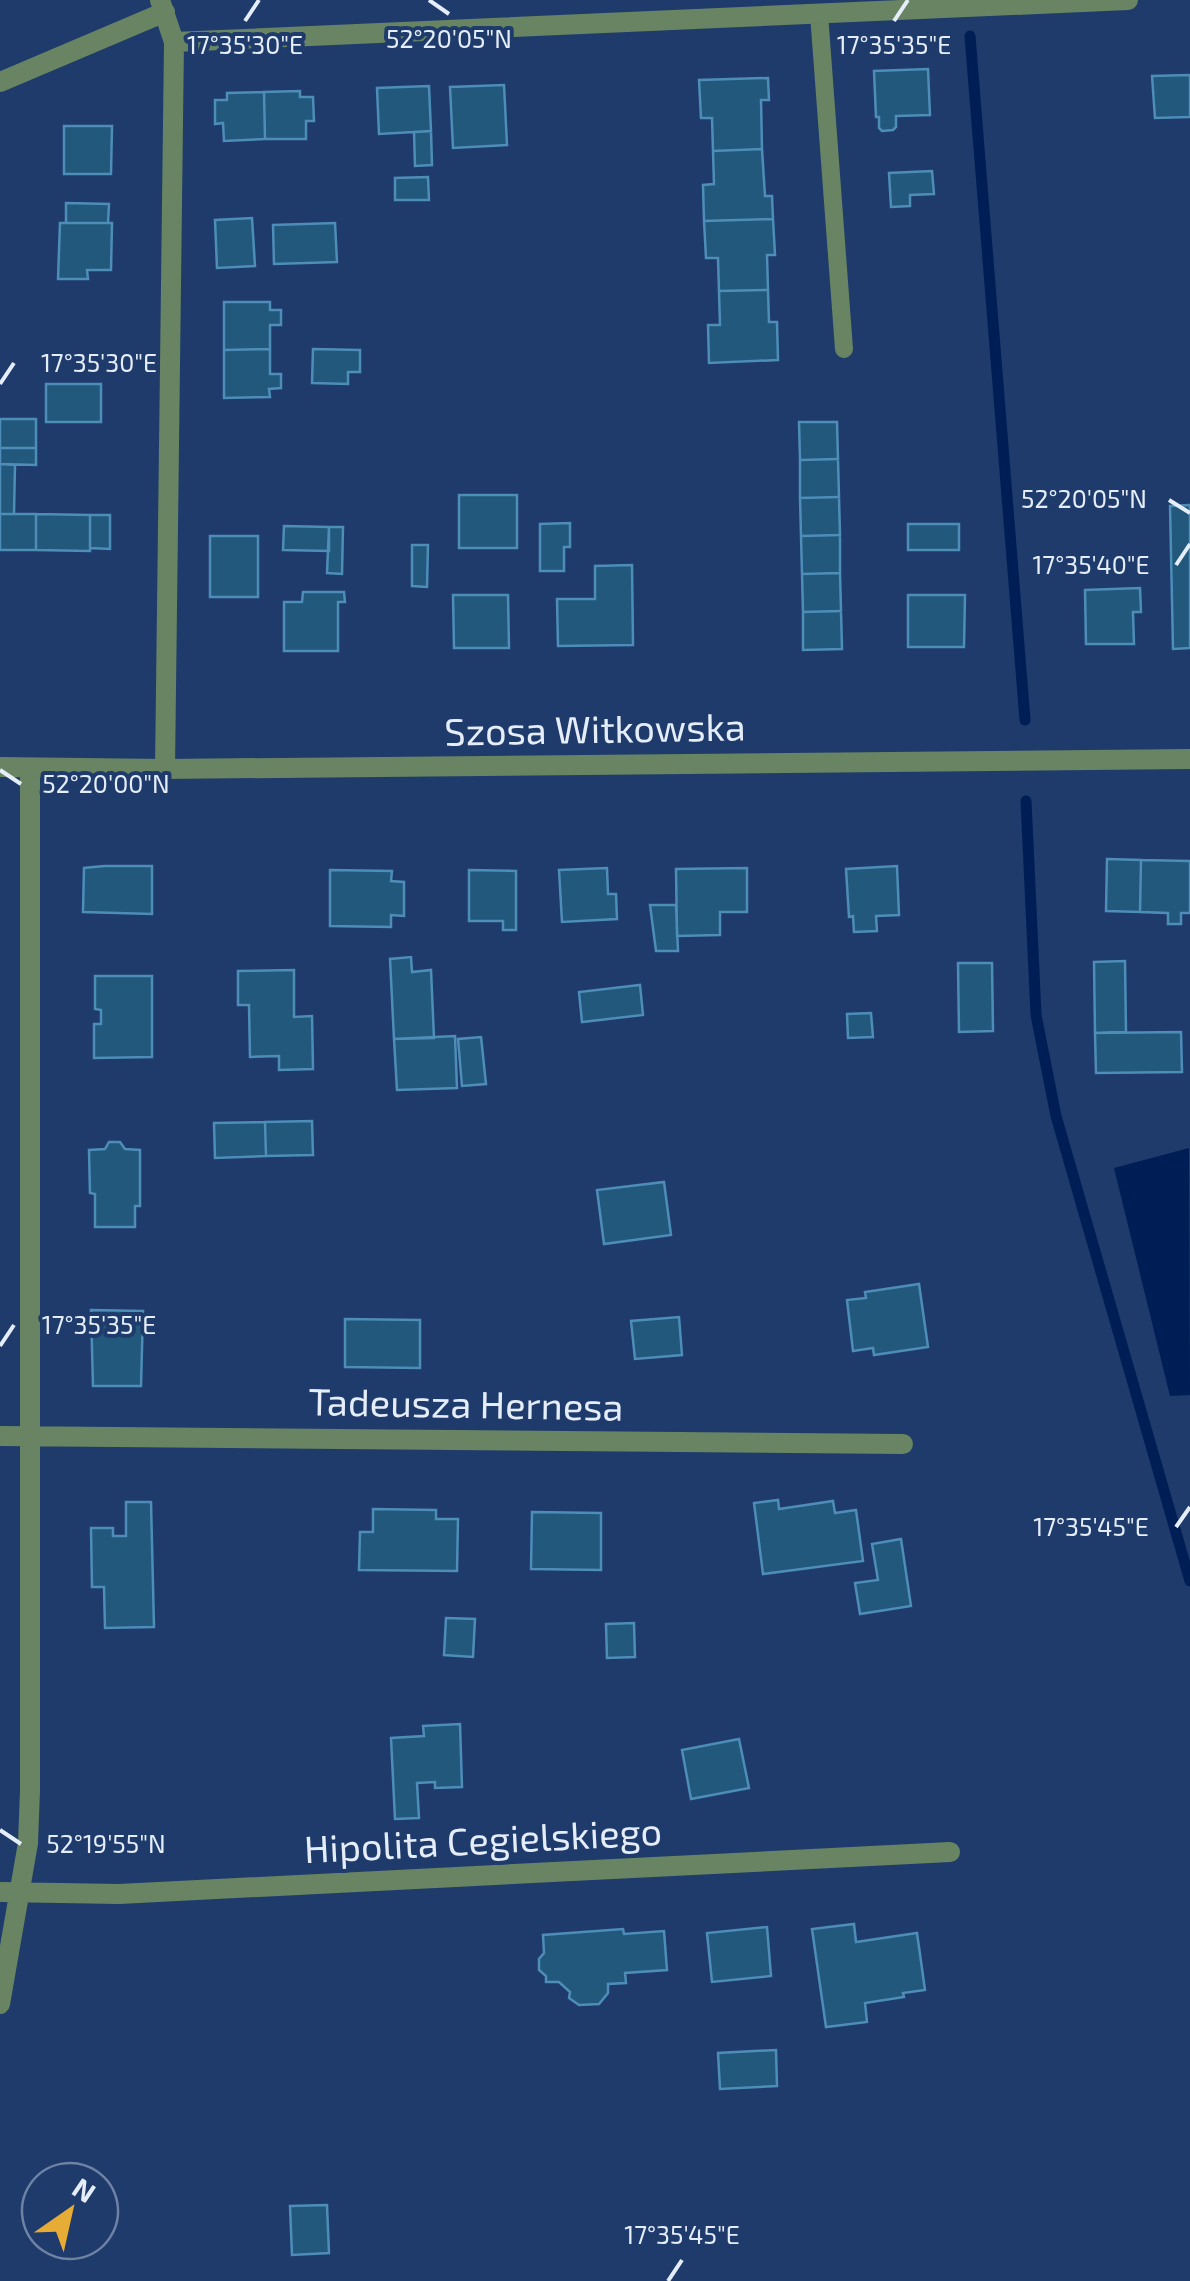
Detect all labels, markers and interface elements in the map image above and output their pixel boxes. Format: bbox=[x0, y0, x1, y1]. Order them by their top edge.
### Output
text: 52°20'05"N bbox=[386, 23, 512, 53]
text: 17°35'30"E bbox=[187, 29, 303, 59]
text: 17°35'35"E bbox=[837, 29, 951, 59]
text: 17°35'30"E bbox=[41, 347, 157, 377]
text: 52°20'05"N bbox=[1021, 483, 1147, 513]
text: 17°35'40"E bbox=[1032, 549, 1150, 579]
street label: Szosa Witkowska bbox=[444, 702, 746, 754]
text: 52°20'00"N bbox=[42, 768, 170, 798]
text: 17°35'35"E bbox=[42, 1309, 156, 1339]
street label: Tadeusza Hernesa bbox=[308, 1377, 624, 1429]
text: 17°35'45"E bbox=[1033, 1511, 1149, 1541]
street label: Hipolita Cegielskiego bbox=[303, 1807, 663, 1871]
text: 52°19'55"N bbox=[46, 1828, 166, 1858]
north arrow bbox=[20, 2161, 120, 2261]
text: N bbox=[67, 2170, 102, 2209]
text: 17°35'45"E bbox=[624, 2219, 740, 2249]

